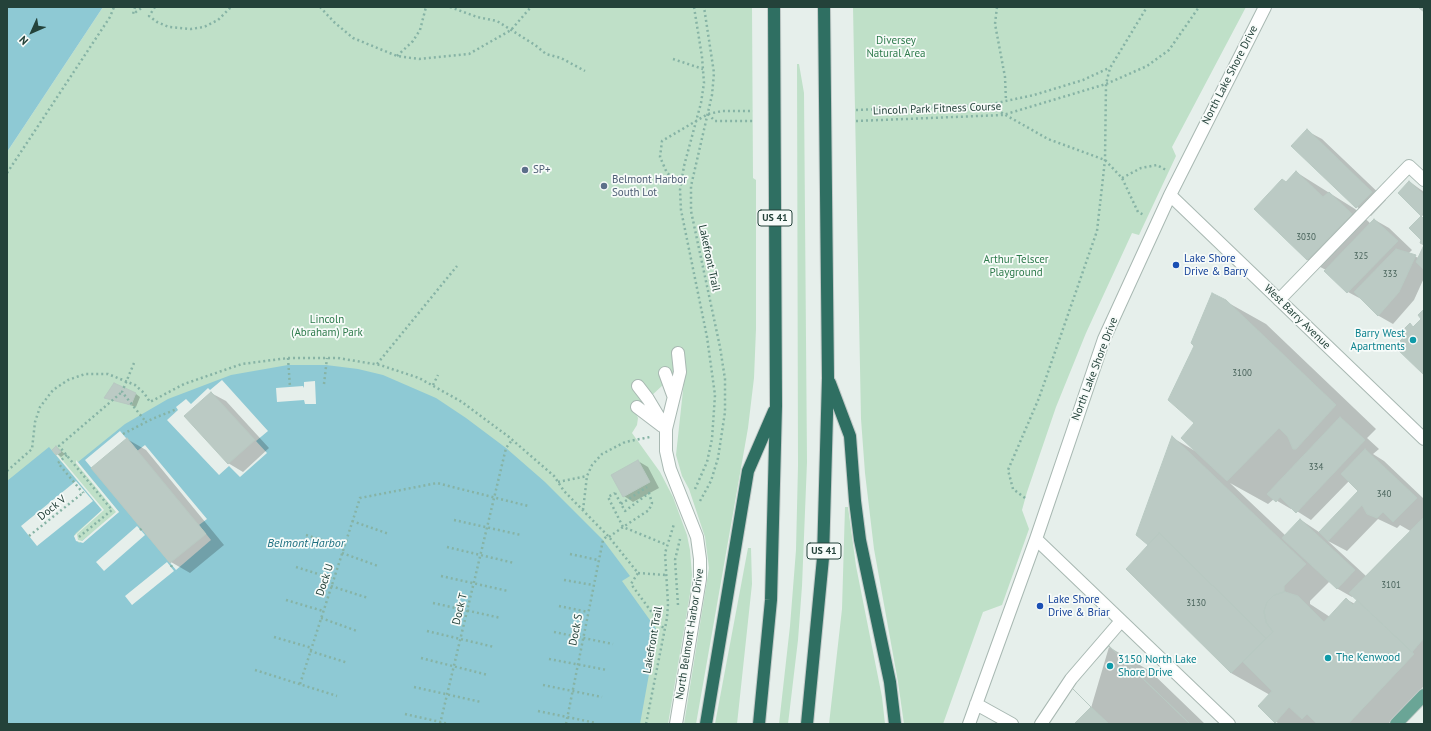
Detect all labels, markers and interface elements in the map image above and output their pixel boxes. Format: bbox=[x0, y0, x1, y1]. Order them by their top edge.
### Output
north arrow bbox=[12, 12, 52, 52]
street label: North Lake Shore Drive bbox=[1199, 23, 1261, 127]
text: N bbox=[16, 33, 31, 48]
park label: Diversey Natural Area bbox=[866, 34, 926, 60]
street label: Lincoln Park Fitness Course bbox=[873, 100, 1001, 118]
place label: SP+ bbox=[533, 163, 551, 177]
marker: SP+ bbox=[520, 165, 530, 175]
place label: Belmont Harbor South Lot bbox=[612, 173, 687, 199]
marker: Belmont Harbor South Lot bbox=[599, 181, 609, 191]
road number: US 41 bbox=[758, 210, 792, 226]
street label: Lakefront Trail bbox=[695, 223, 723, 293]
house number: 3030 bbox=[1296, 232, 1316, 242]
house number: 325 bbox=[1354, 251, 1368, 261]
place label: Lake Shore Drive & Barry bbox=[1184, 252, 1248, 278]
park label: Arthur Telscer Playground bbox=[983, 253, 1049, 279]
marker: Lake Shore Drive & Barry bbox=[1171, 260, 1181, 270]
house number: 333 bbox=[1383, 269, 1397, 279]
street label: West Barry Avenue bbox=[1261, 282, 1333, 352]
park label: Lincoln (Abraham) Park bbox=[291, 313, 363, 339]
street label: North Lake Shore Drive bbox=[1069, 316, 1121, 422]
place label: Barry West Apartments bbox=[1350, 327, 1405, 353]
marker: Barry West Apartments bbox=[1408, 335, 1418, 345]
house number: 3100 bbox=[1232, 368, 1252, 378]
house number: 334 bbox=[1309, 462, 1323, 472]
house number: 340 bbox=[1377, 489, 1391, 499]
street label: Dock V bbox=[35, 493, 69, 523]
water label: Belmont Harbor bbox=[267, 537, 345, 551]
road number: US 41 bbox=[807, 543, 841, 559]
street label: Dock U bbox=[314, 562, 336, 598]
street label: North Belmont Harbor Drive bbox=[673, 568, 707, 700]
house number: 3101 bbox=[1381, 580, 1401, 590]
street label: Dock T bbox=[450, 592, 470, 626]
place label: Lake Shore Drive & Briar bbox=[1048, 593, 1110, 619]
house number: 3130 bbox=[1186, 598, 1206, 608]
marker: Lake Shore Drive & Briar bbox=[1035, 601, 1045, 611]
street label: Lakefront Trail bbox=[641, 605, 665, 675]
street label: Dock S bbox=[566, 613, 586, 647]
place label: The Kenwood bbox=[1336, 651, 1400, 665]
place label: 3150 North Lake Shore Drive bbox=[1118, 653, 1197, 679]
marker: The Kenwood bbox=[1323, 653, 1333, 663]
marker: 3150 North Lake Shore Drive bbox=[1105, 661, 1115, 671]

